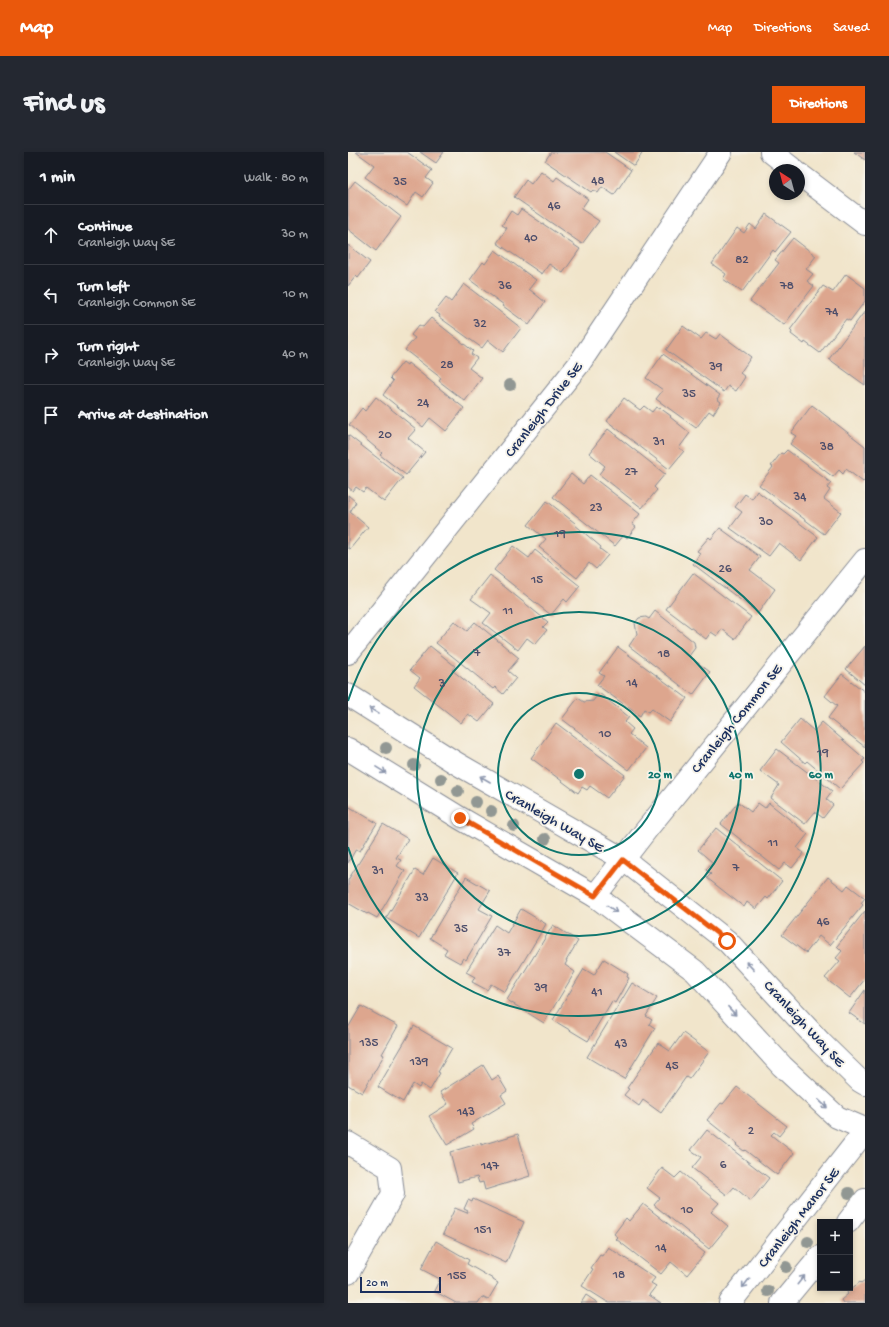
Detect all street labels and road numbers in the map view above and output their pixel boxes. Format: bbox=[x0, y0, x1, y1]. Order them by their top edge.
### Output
street label: Cranleigh Drive SE bbox=[502, 359, 588, 461]
street label: Cranleigh Common SE bbox=[688, 661, 788, 778]
street label: Cranleigh Way SE bbox=[501, 786, 607, 858]
street label: Cranleigh Way SE bbox=[759, 977, 849, 1072]
street label: Cranleigh Manor SE bbox=[755, 1164, 845, 1272]

